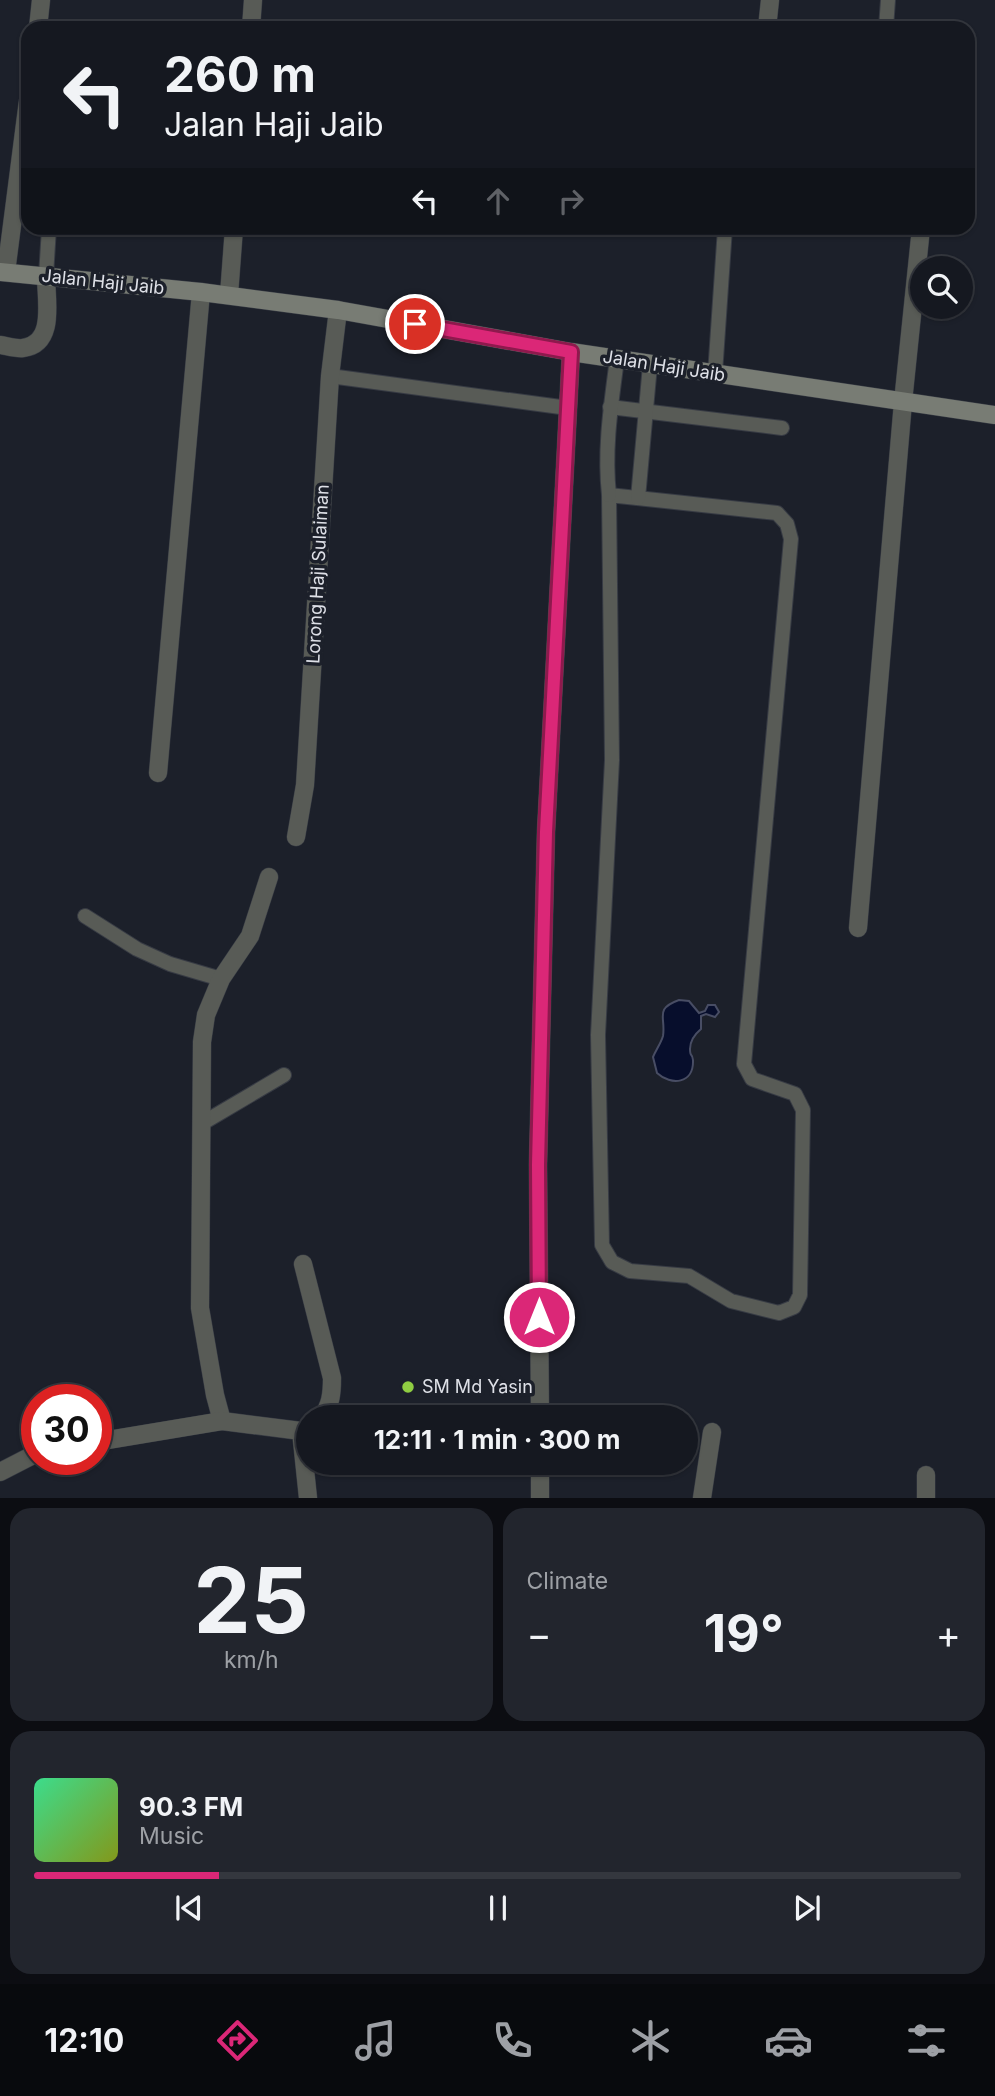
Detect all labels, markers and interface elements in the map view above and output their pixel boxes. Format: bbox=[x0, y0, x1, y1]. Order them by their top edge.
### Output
text: 260 m bbox=[164, 45, 316, 104]
icon: left bbox=[49, 49, 140, 140]
text: Jalan Haji Jaib bbox=[164, 105, 384, 144]
icon: left bbox=[406, 182, 444, 220]
icon: ahead bbox=[479, 182, 517, 220]
icon: right bbox=[552, 182, 590, 220]
map controls bbox=[910, 256, 973, 319]
button: search bbox=[910, 256, 973, 319]
street label: Jalan Haji Jaib bbox=[41, 265, 166, 298]
pin bbox=[385, 294, 445, 354]
icon: arrive bbox=[396, 305, 434, 343]
street label: Jalan Haji Jaib bbox=[601, 345, 727, 386]
street label: Lorong Haji Sulaiman bbox=[302, 484, 333, 664]
position arrow bbox=[502, 1280, 576, 1354]
place label: SM Md Yasin bbox=[422, 1376, 533, 1397]
marker: SM Md Yasin bbox=[400, 1379, 416, 1395]
speed limit sign: 30 bbox=[21, 1384, 112, 1475]
text: 12:11 · 1 min · 300 m bbox=[374, 1424, 620, 1455]
text: 25 bbox=[194, 1545, 309, 1655]
text: Climate bbox=[527, 1567, 608, 1595]
text: 19° bbox=[704, 1602, 784, 1665]
text: − bbox=[527, 1611, 552, 1657]
text: + bbox=[936, 1611, 961, 1657]
text: km/h bbox=[224, 1646, 279, 1674]
text: 90.3 FM bbox=[139, 1791, 243, 1822]
text: Music bbox=[139, 1822, 204, 1850]
icon: previous bbox=[170, 1889, 208, 1927]
icon: pause bbox=[479, 1889, 517, 1927]
icon: next bbox=[788, 1889, 826, 1927]
icon: directions bbox=[213, 2016, 262, 2065]
icon: music bbox=[351, 2016, 400, 2065]
icon: phone bbox=[488, 2016, 537, 2065]
icon: climate bbox=[626, 2016, 675, 2065]
icon: car bbox=[764, 2016, 813, 2065]
icon: filters bbox=[902, 2016, 951, 2065]
text: 12:10 bbox=[44, 2021, 124, 2060]

